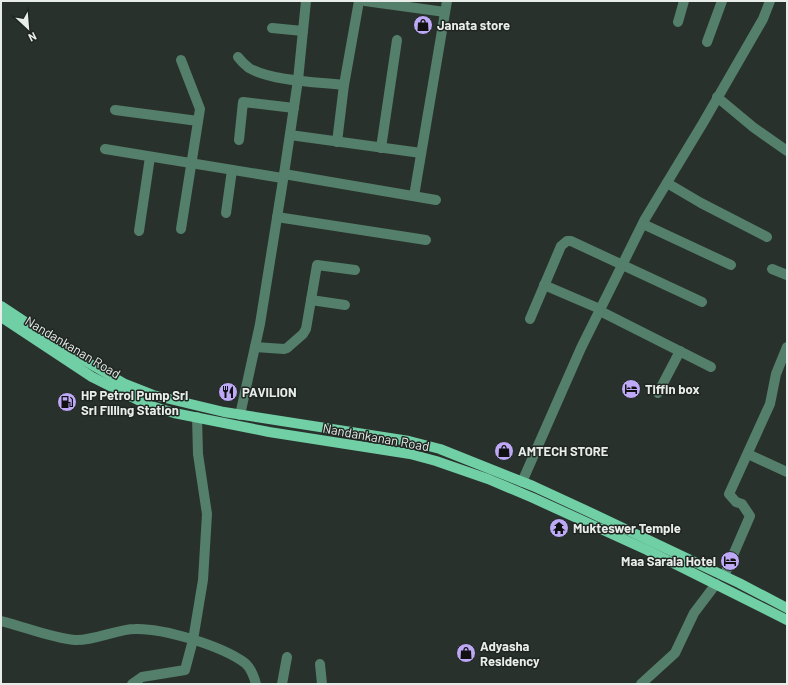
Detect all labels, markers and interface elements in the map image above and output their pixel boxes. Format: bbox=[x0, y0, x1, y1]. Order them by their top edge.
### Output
north arrow bbox=[8, 8, 48, 48]
shop icon: Janata store bbox=[412, 14, 434, 36]
place label: Janata store bbox=[437, 17, 510, 33]
text: N bbox=[26, 30, 39, 45]
street label: Nandankanan Road bbox=[23, 312, 123, 382]
hotel icon: Tiffin box bbox=[620, 378, 642, 400]
restaurant icon: PAVILION bbox=[217, 381, 239, 403]
place label: Tiffin box bbox=[645, 381, 699, 397]
place label: PAVILION bbox=[242, 384, 297, 400]
place label: HP Petrol Pump Sri Sri Filling Station bbox=[81, 387, 188, 418]
fuel station icon: HP Petrol Pump Sri Sri Filling Station bbox=[56, 391, 78, 413]
street label: Nandankanan Road bbox=[321, 420, 431, 454]
shop icon: AMTECH STORE bbox=[493, 440, 515, 462]
place label: AMTECH STORE bbox=[518, 443, 609, 459]
temple icon: Mukteswer Temple bbox=[548, 517, 570, 539]
place label: Mukteswer Temple bbox=[573, 520, 681, 536]
hotel icon: Maa Sarala Hotel bbox=[719, 550, 741, 572]
place label: Maa Sarala Hotel bbox=[621, 553, 716, 569]
place label: Adyasha Residency bbox=[480, 638, 540, 669]
shop icon: Adyasha Residency bbox=[455, 642, 477, 664]

